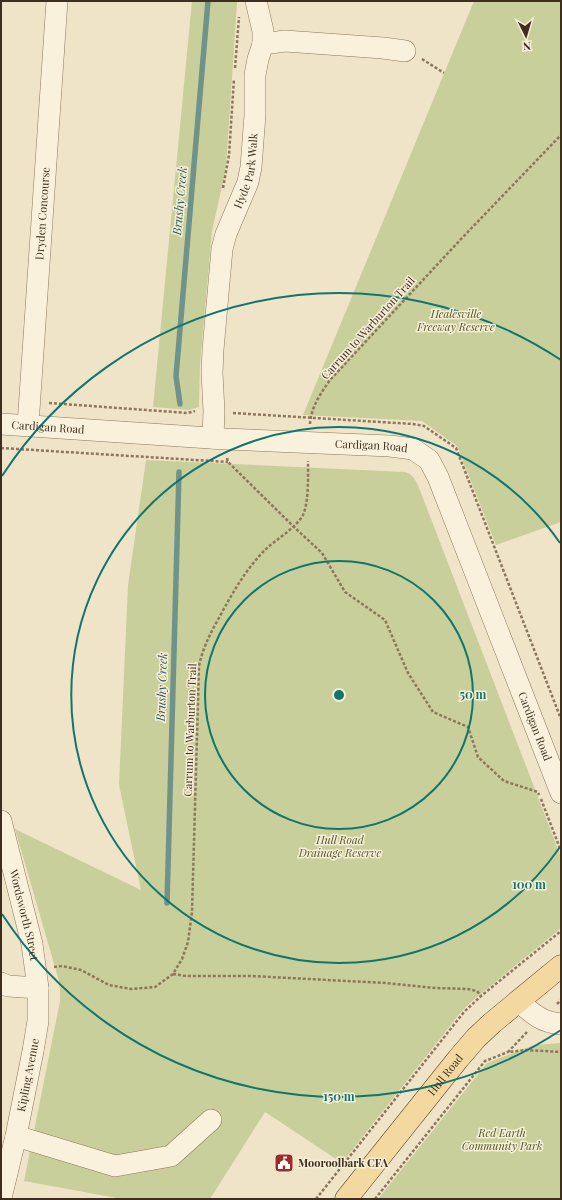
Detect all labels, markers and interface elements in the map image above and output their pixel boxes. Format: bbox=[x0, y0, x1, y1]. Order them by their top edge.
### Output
north arrow bbox=[506, 16, 546, 56]
text: N bbox=[522, 39, 532, 54]
street label: Hyde Park Walk bbox=[230, 133, 261, 211]
street label: Dryden Concourse bbox=[31, 166, 53, 260]
water label: Brushy Creek bbox=[168, 166, 190, 237]
street label: Carrum to Warburton Trail bbox=[317, 273, 418, 382]
park label: Healesville Freeway Reserve bbox=[416, 306, 495, 334]
street label: Cardigan Road bbox=[11, 417, 85, 437]
street label: Cardigan Road bbox=[335, 436, 409, 455]
water label: Brushy Creek bbox=[152, 652, 170, 723]
street label: Carrum to Warburton Trail bbox=[180, 663, 199, 797]
text: 50 m bbox=[460, 686, 487, 702]
centre of rings bbox=[332, 688, 346, 702]
street label: Cardigan Road bbox=[515, 689, 556, 763]
park label: Hull Road Drainage Reserve bbox=[298, 832, 381, 860]
street label: Wordsworth Street bbox=[6, 867, 42, 962]
text: 100 m bbox=[512, 876, 546, 892]
street label: Kipling Avenue bbox=[13, 1037, 42, 1113]
street label: Hull Road bbox=[424, 1050, 466, 1098]
text: 150 m bbox=[323, 1088, 355, 1104]
park label: Red Earth Community Park bbox=[462, 1125, 543, 1153]
public building icon: Mooroolbark CFA bbox=[273, 1152, 295, 1174]
place label: Mooroolbark CFA bbox=[298, 1155, 389, 1170]

